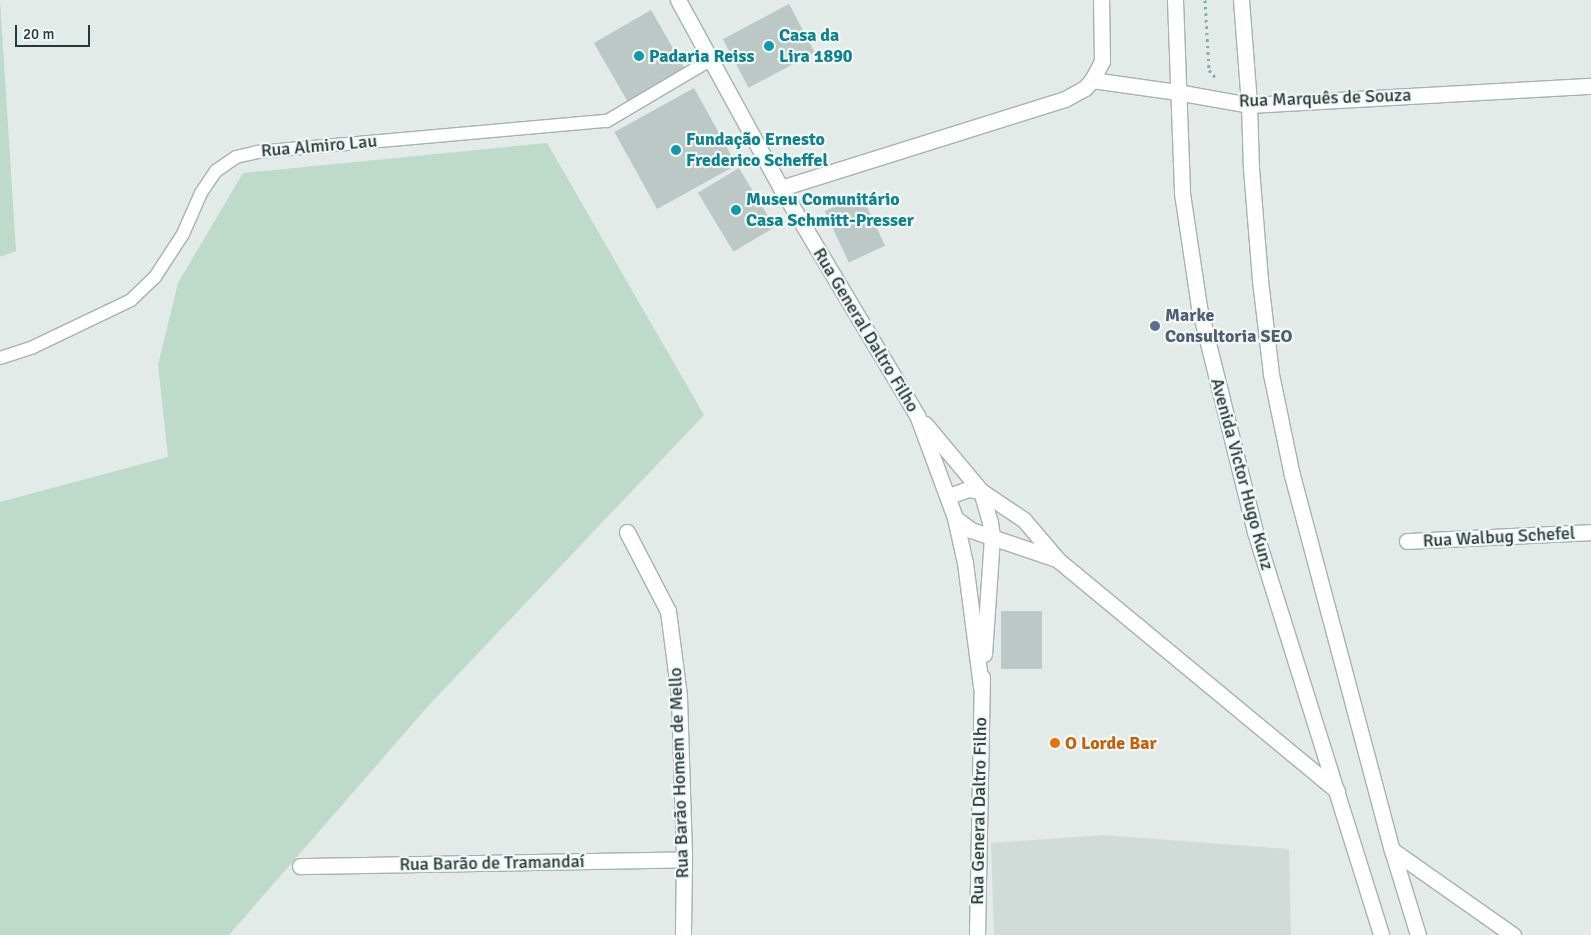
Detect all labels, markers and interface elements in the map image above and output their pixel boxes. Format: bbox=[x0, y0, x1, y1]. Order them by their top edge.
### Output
scale bar bbox=[18, 15, 92, 47]
text: 20 m bbox=[23, 25, 54, 43]
place label: Casa da Lira 1890 bbox=[779, 25, 853, 68]
marker: Casa da Lira 1890 bbox=[763, 40, 775, 52]
place label: Padaria Reiss bbox=[649, 45, 754, 67]
marker: Padaria Reiss bbox=[633, 50, 645, 62]
street label: Rua Marquês de Souza bbox=[1238, 84, 1412, 112]
place label: Fundação Ernesto Frederico Scheffel bbox=[686, 129, 828, 172]
street label: Rua Almiro Lau bbox=[260, 130, 378, 162]
marker: Fundação Ernesto Frederico Scheffel bbox=[670, 144, 682, 156]
place label: Museu Comunitário Casa Schmitt-Presser bbox=[746, 189, 914, 232]
marker: Museu Comunitário Casa Schmitt-Presser bbox=[730, 204, 742, 216]
street label: Rua General Daltro Filho bbox=[808, 244, 924, 416]
place label: Marke Consultoria SEO bbox=[1165, 305, 1293, 348]
marker: Marke Consultoria SEO bbox=[1149, 320, 1161, 332]
street label: Avenida Victor Hugo Kunz bbox=[1206, 376, 1278, 572]
street label: Rua Walbug Schefel bbox=[1422, 522, 1576, 552]
street label: Rua Barão Homem de Mello bbox=[665, 667, 693, 879]
street label: Rua General Daltro Filho bbox=[967, 717, 991, 905]
place label: O Lorde Bar bbox=[1065, 732, 1157, 754]
marker: O Lorde Bar bbox=[1049, 737, 1061, 749]
street label: Rua Barão de Tramandaí bbox=[399, 851, 585, 875]

